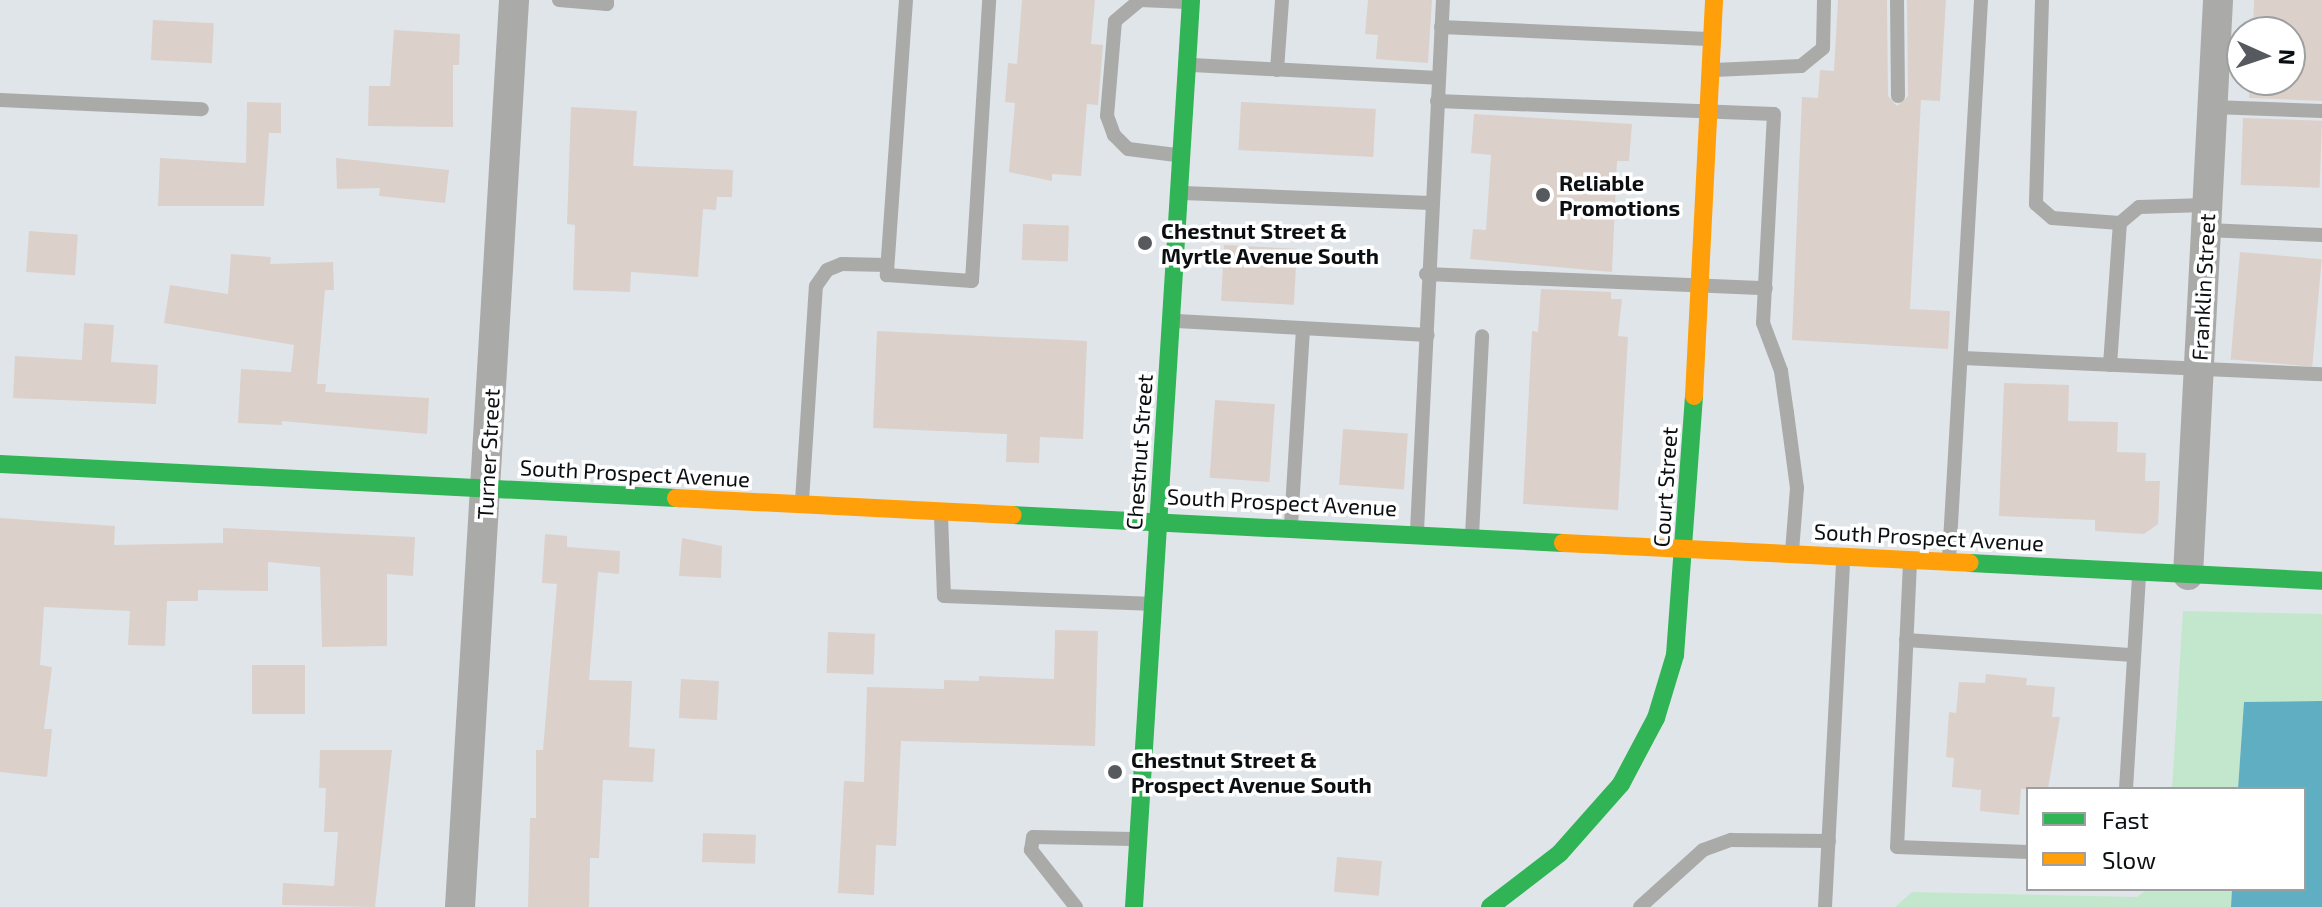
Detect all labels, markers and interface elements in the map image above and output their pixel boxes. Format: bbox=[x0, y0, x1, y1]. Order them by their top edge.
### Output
north arrow bbox=[2226, 16, 2306, 96]
text: N bbox=[2275, 49, 2301, 66]
place label: Reliable Promotions bbox=[1559, 169, 1680, 220]
marker: Reliable Promotions bbox=[1534, 186, 1552, 204]
street label: Franklin Street bbox=[2186, 213, 2220, 361]
place label: Chestnut Street & Myrtle Avenue South bbox=[1161, 217, 1380, 268]
marker: Chestnut Street & Myrtle Avenue South bbox=[1136, 234, 1154, 252]
street label: Chestnut Street bbox=[1120, 373, 1158, 531]
street label: Turner Street bbox=[471, 388, 505, 520]
street label: Court Street bbox=[1648, 426, 1682, 548]
street label: South Prospect Avenue bbox=[519, 454, 751, 492]
street label: South Prospect Avenue bbox=[1166, 483, 1398, 521]
street label: South Prospect Avenue bbox=[1813, 518, 2045, 556]
place label: Chestnut Street & Prospect Avenue South bbox=[1131, 746, 1372, 798]
marker: Chestnut Street & Prospect Avenue South bbox=[1106, 763, 1124, 781]
legend bbox=[2026, 787, 2306, 891]
text: Fast bbox=[2102, 805, 2149, 834]
text: Slow bbox=[2102, 845, 2156, 874]

